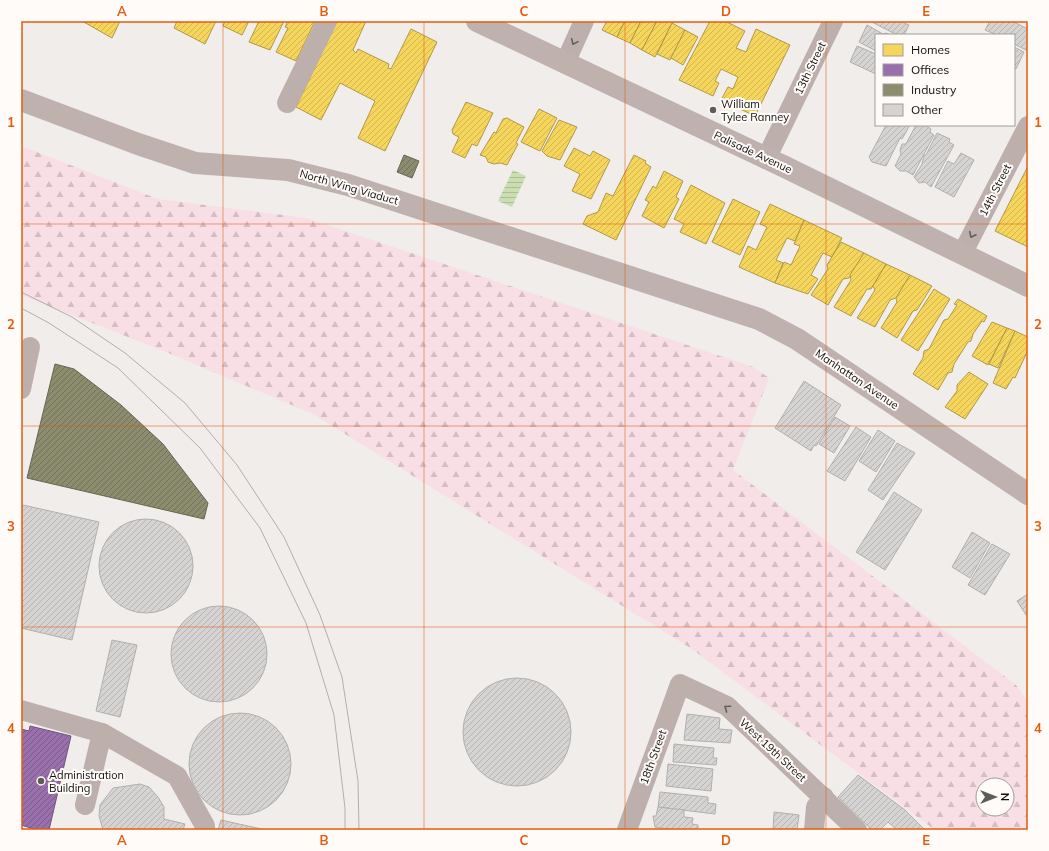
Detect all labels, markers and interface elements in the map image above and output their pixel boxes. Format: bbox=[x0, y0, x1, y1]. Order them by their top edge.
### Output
text: A bbox=[117, 3, 127, 19]
text: B bbox=[320, 3, 329, 19]
text: C bbox=[520, 3, 529, 19]
text: D bbox=[721, 3, 731, 19]
text: E bbox=[922, 3, 930, 19]
legend bbox=[875, 34, 1015, 126]
one-way arrow bbox=[571, 38, 579, 45]
street label: 13th Street bbox=[791, 39, 829, 97]
text: Homes bbox=[911, 42, 950, 57]
text: Offices bbox=[911, 62, 949, 77]
text: Industry bbox=[911, 82, 957, 97]
place label: William Tylee Ranney bbox=[721, 97, 789, 124]
text: Other bbox=[911, 102, 943, 117]
marker: William Tylee Ranney bbox=[708, 105, 718, 115]
text: 1 bbox=[7, 114, 15, 130]
text: 1 bbox=[1034, 114, 1042, 130]
street label: Palisade Avenue bbox=[712, 128, 794, 176]
street label: 14th Street bbox=[976, 161, 1014, 218]
street label: North Wing Viaduct bbox=[298, 166, 400, 208]
one-way arrow bbox=[969, 231, 976, 238]
text: 2 bbox=[7, 316, 15, 332]
text: 2 bbox=[1034, 316, 1042, 332]
street label: Manhattan Avenue bbox=[813, 346, 901, 412]
text: 3 bbox=[7, 518, 15, 534]
text: 3 bbox=[1034, 518, 1042, 534]
one-way arrow bbox=[724, 706, 731, 713]
street label: West 19th Street bbox=[737, 715, 810, 785]
text: 4 bbox=[7, 720, 15, 736]
text: 4 bbox=[1034, 720, 1042, 736]
street label: 18th Street bbox=[637, 728, 669, 786]
place label: Administration Building bbox=[49, 768, 124, 795]
marker: Administration Building bbox=[36, 776, 46, 786]
north arrow bbox=[975, 777, 1015, 817]
text: N bbox=[998, 793, 1012, 801]
text: A bbox=[117, 832, 127, 848]
text: B bbox=[320, 832, 329, 848]
text: C bbox=[520, 832, 529, 848]
text: D bbox=[721, 832, 731, 848]
text: E bbox=[922, 832, 930, 848]

